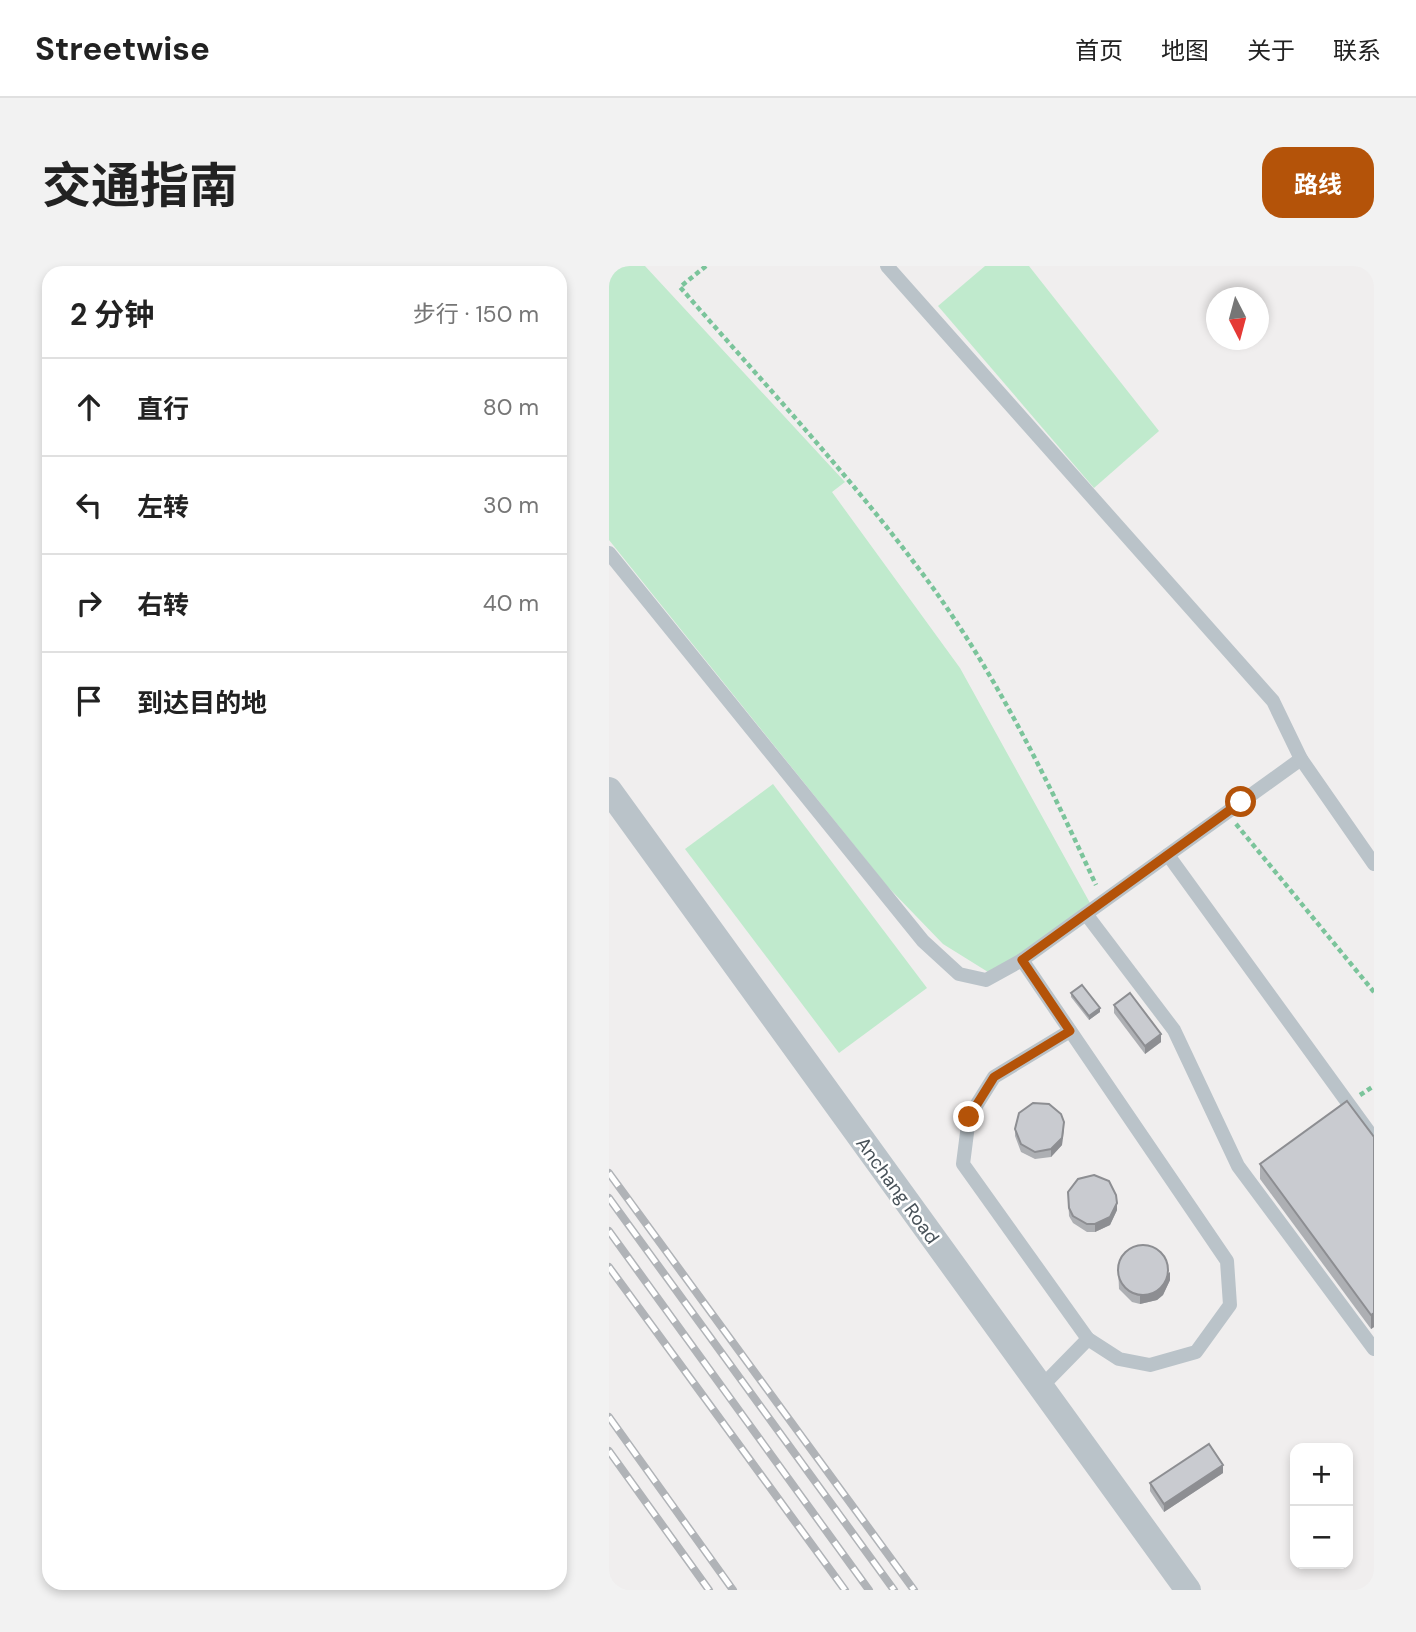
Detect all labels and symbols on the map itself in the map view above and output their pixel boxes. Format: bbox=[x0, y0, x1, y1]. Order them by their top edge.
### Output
north arrow bbox=[1206, 287, 1269, 350]
route start bbox=[1225, 786, 1256, 817]
route end bbox=[953, 1101, 984, 1132]
street label: Anchang Road bbox=[850, 1132, 945, 1249]

